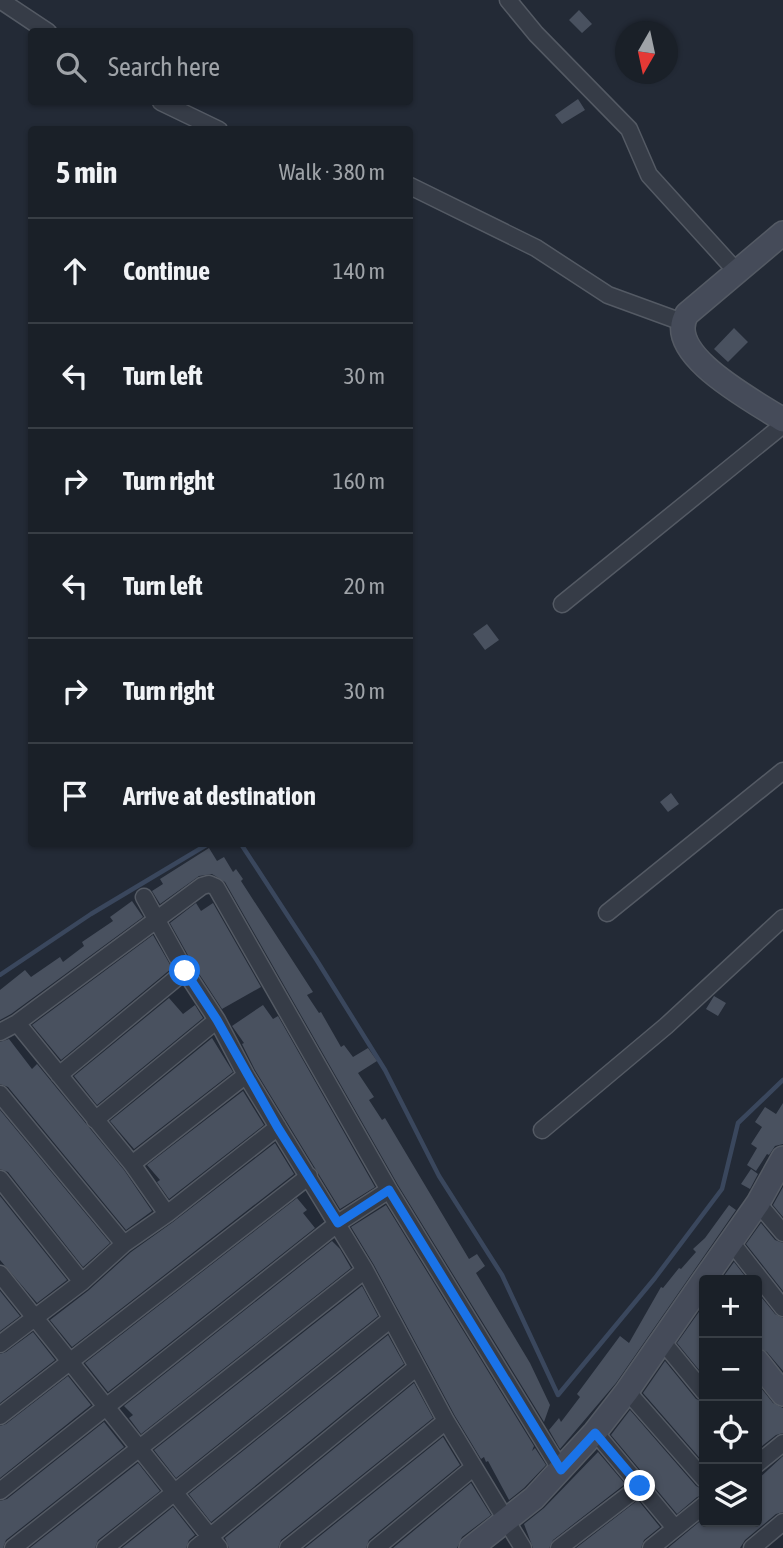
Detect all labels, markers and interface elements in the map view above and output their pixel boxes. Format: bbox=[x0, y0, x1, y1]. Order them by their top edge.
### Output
north arrow bbox=[615, 21, 678, 84]
search box bbox=[28, 28, 413, 105]
icon: search bbox=[52, 48, 90, 86]
text: Search here bbox=[108, 52, 220, 82]
text: 5 min bbox=[56, 155, 117, 189]
text: Walk · 380 m bbox=[279, 159, 385, 185]
icon: ahead bbox=[56, 252, 94, 290]
text: Continue bbox=[123, 256, 210, 286]
text: 140 m bbox=[333, 258, 385, 284]
icon: left bbox=[56, 357, 94, 395]
text: Turn left bbox=[123, 361, 203, 391]
text: 30 m bbox=[344, 363, 385, 389]
icon: right bbox=[56, 462, 94, 500]
text: Turn right bbox=[123, 466, 214, 496]
text: 160 m bbox=[333, 468, 385, 494]
icon: left bbox=[56, 567, 94, 605]
text: Turn left bbox=[123, 571, 203, 601]
text: 20 m bbox=[344, 573, 385, 599]
icon: right bbox=[56, 672, 94, 710]
text: Turn right bbox=[123, 676, 214, 706]
text: 30 m bbox=[344, 678, 385, 704]
icon: arrive bbox=[56, 777, 94, 815]
text: Arrive at destination bbox=[123, 781, 316, 811]
route start bbox=[169, 955, 200, 986]
map controls bbox=[699, 1275, 762, 1527]
button: + bbox=[699, 1275, 762, 1338]
button: − bbox=[699, 1338, 762, 1401]
button: locate bbox=[699, 1401, 762, 1464]
button: layers bbox=[699, 1464, 762, 1527]
route end bbox=[624, 1470, 655, 1501]

